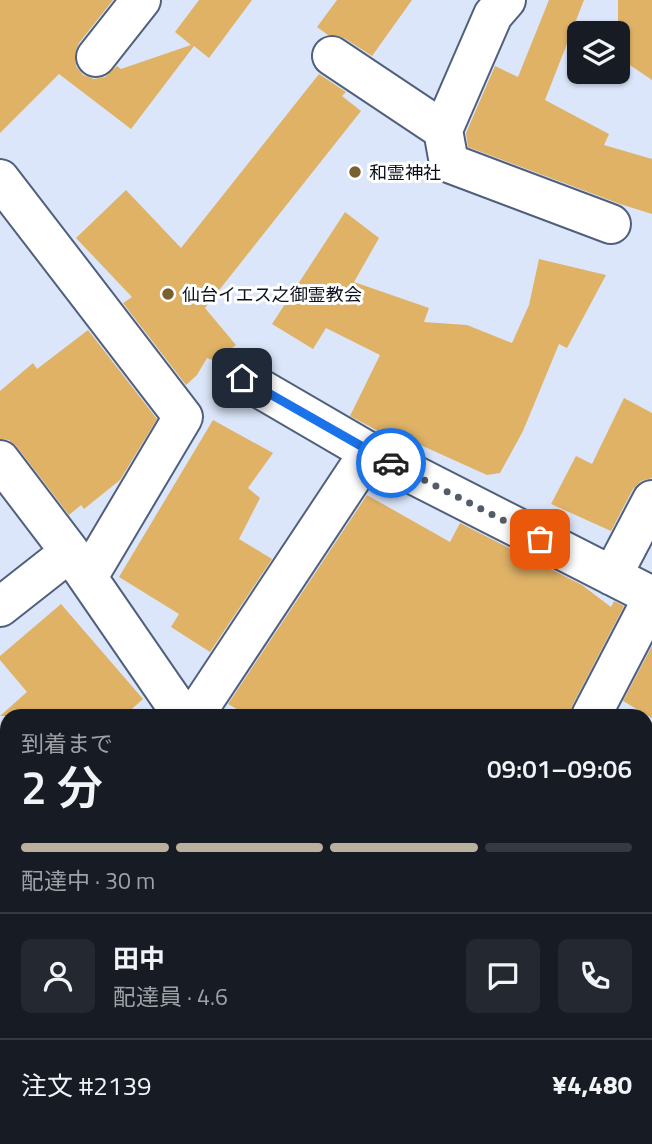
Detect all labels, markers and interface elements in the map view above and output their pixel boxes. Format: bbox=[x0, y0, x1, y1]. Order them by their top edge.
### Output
map controls bbox=[567, 21, 630, 84]
button: layers bbox=[567, 21, 630, 84]
place label: 和霊神社 bbox=[369, 159, 441, 186]
marker: 和霊神社 bbox=[347, 164, 363, 180]
place label: 仙台イエス之御霊教会 bbox=[182, 281, 362, 308]
marker: 仙台イエス之御霊教会 bbox=[160, 286, 176, 302]
pin bbox=[212, 348, 272, 408]
icon: home bbox=[223, 359, 261, 397]
courier bbox=[356, 428, 426, 498]
icon: car bbox=[372, 444, 410, 482]
pin bbox=[510, 509, 570, 569]
icon: bag bbox=[521, 520, 559, 558]
text: 到着まで bbox=[21, 726, 113, 761]
text: 09:01–09:06 bbox=[487, 749, 632, 788]
text: 2 分 bbox=[21, 752, 103, 822]
text: 配達中 · 30 m bbox=[21, 863, 155, 898]
button: person bbox=[21, 939, 95, 1013]
text: 田中 bbox=[113, 939, 165, 978]
button: chat bbox=[466, 939, 540, 1013]
button: phone bbox=[558, 939, 632, 1013]
text: 配達員 · 4.6 bbox=[113, 979, 228, 1014]
text: ¥4,480 bbox=[552, 1065, 632, 1104]
text: 注文 #2139 bbox=[21, 1066, 152, 1105]

